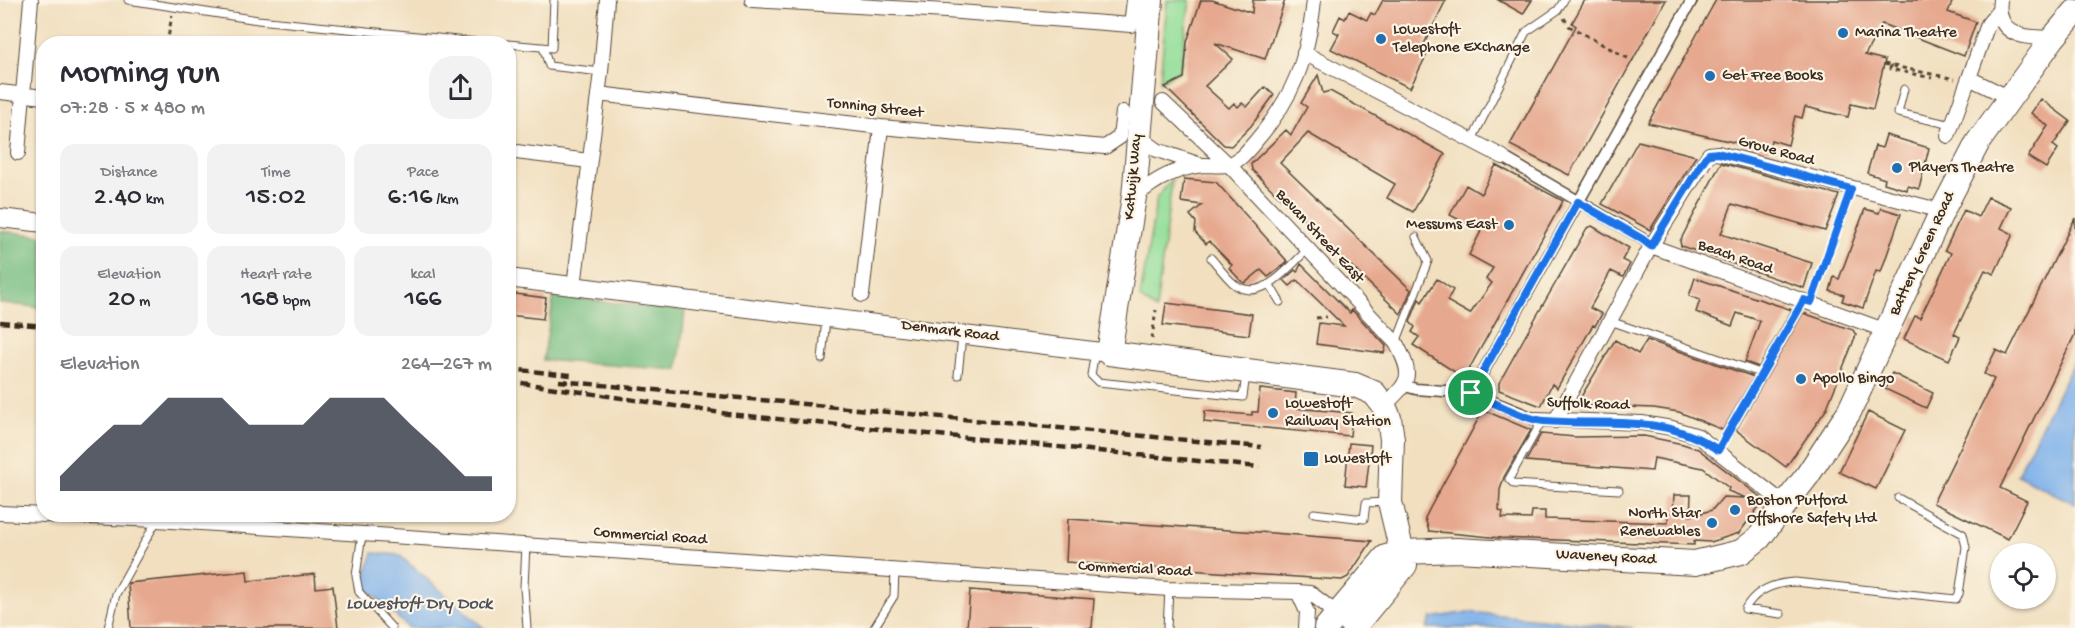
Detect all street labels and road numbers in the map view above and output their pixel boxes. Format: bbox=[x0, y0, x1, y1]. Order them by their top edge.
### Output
street label: Tonning Street bbox=[825, 94, 925, 124]
street label: Katwijk Way bbox=[1121, 133, 1147, 221]
street label: Grove Road bbox=[1736, 133, 1818, 172]
street label: Bevan Street East bbox=[1270, 185, 1368, 289]
street label: Battery Green Road bbox=[1886, 188, 1961, 320]
street label: Beach Road bbox=[1694, 236, 1777, 280]
street label: Denmark Road bbox=[899, 316, 1001, 348]
street label: Suffolk Road bbox=[1546, 394, 1631, 416]
street label: Commercial Road bbox=[593, 524, 709, 551]
street label: Waveney Road bbox=[1555, 546, 1658, 570]
street label: Commercial Road bbox=[1078, 558, 1194, 583]

